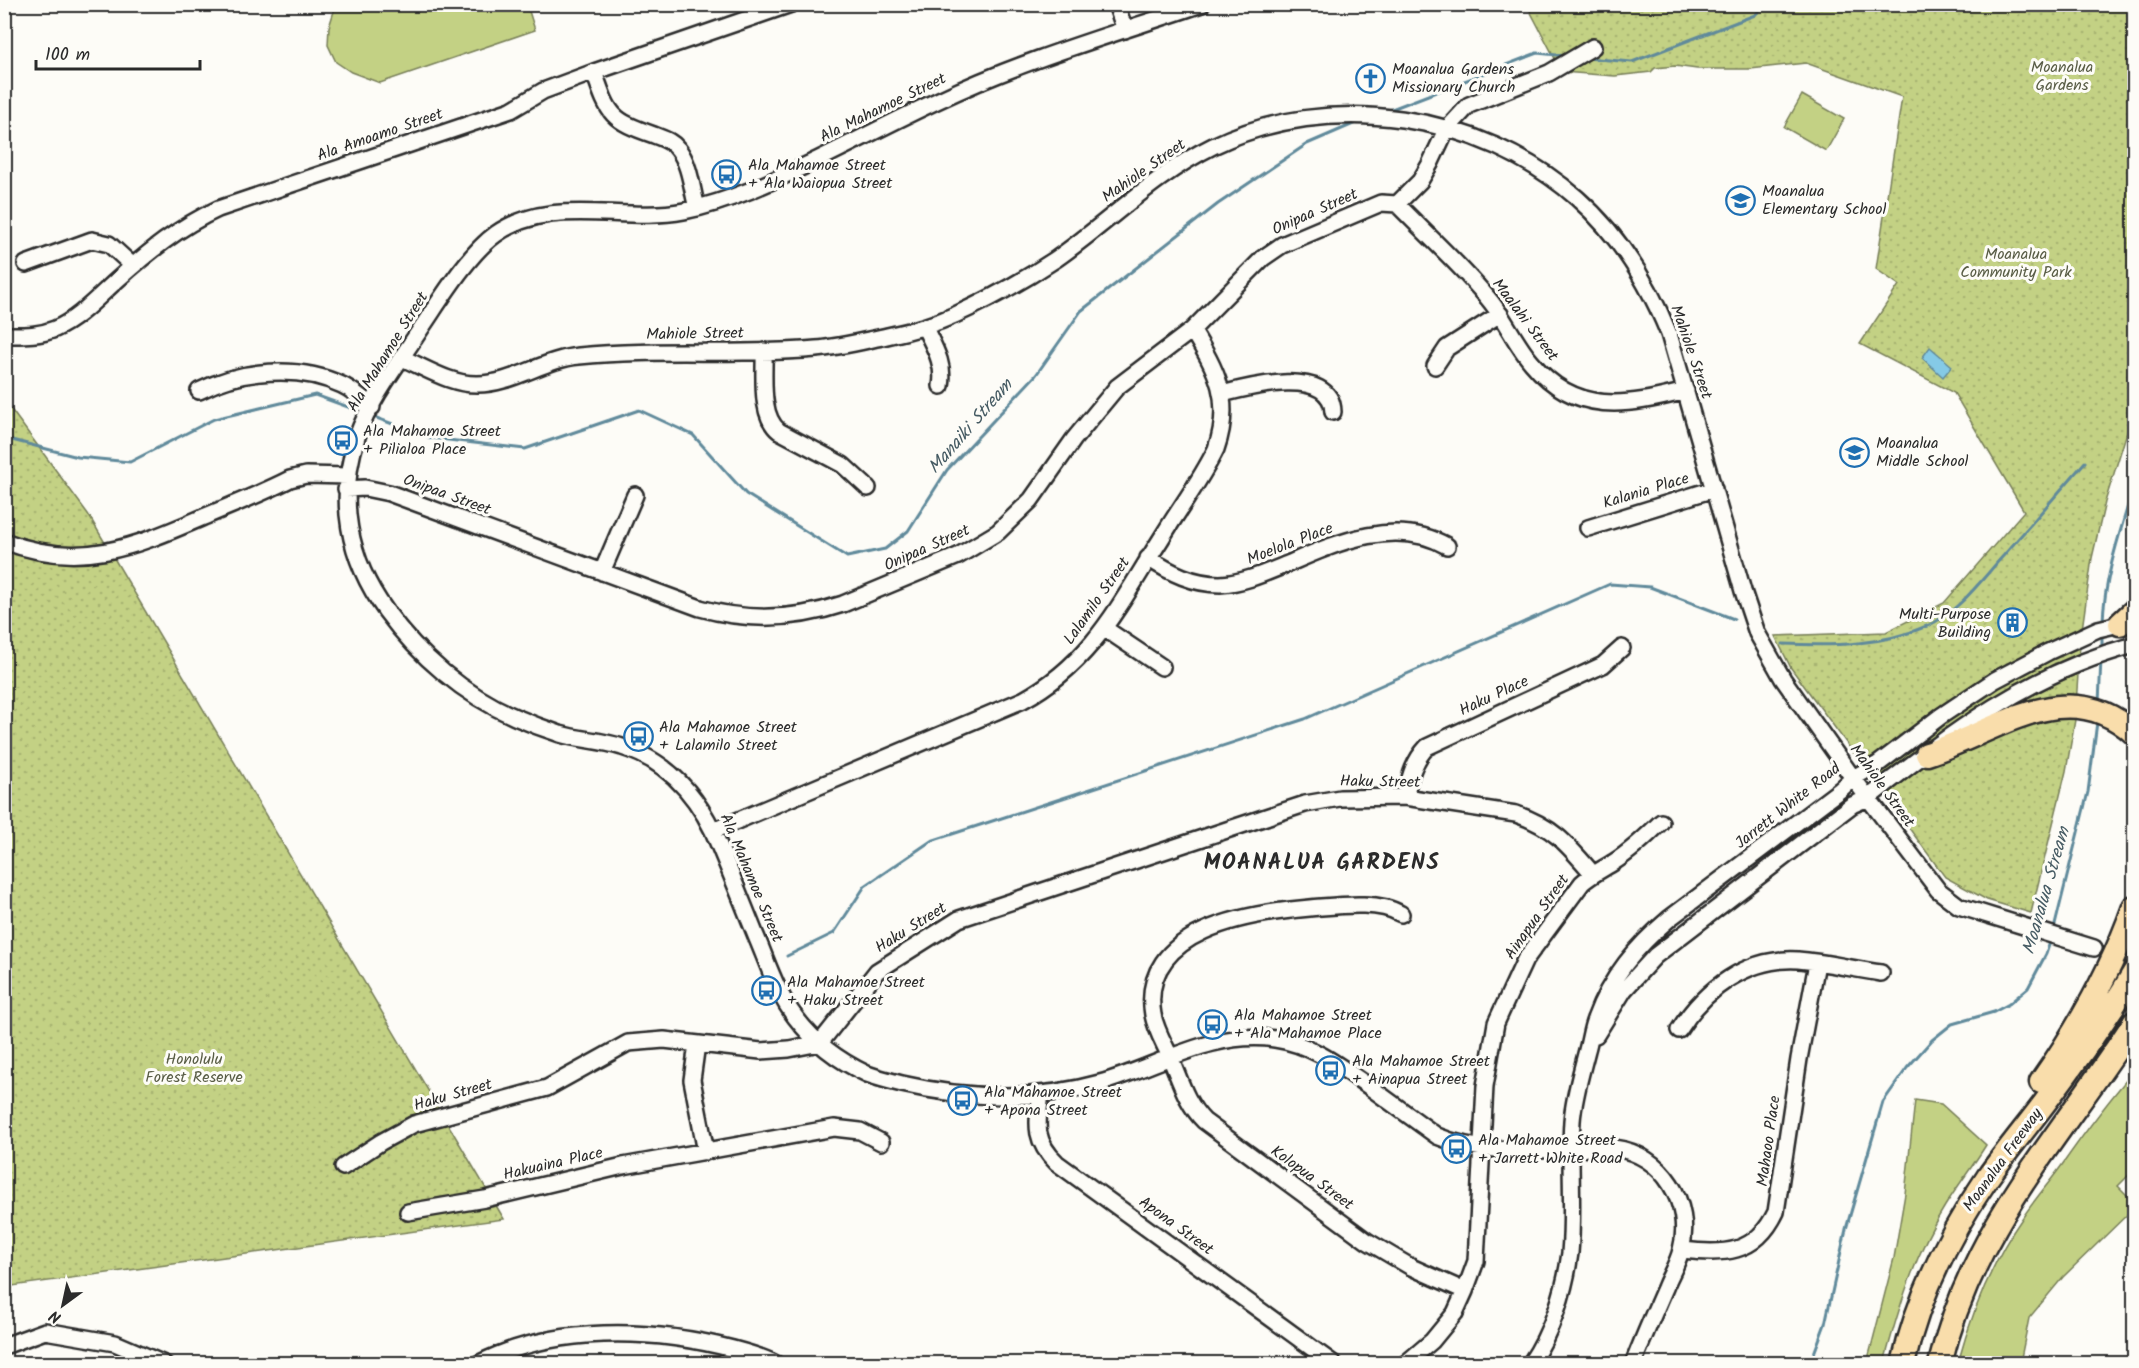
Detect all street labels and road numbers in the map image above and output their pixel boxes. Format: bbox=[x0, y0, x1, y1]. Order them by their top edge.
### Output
street label: Ala Mahamoe Street bbox=[816, 66, 951, 149]
street label: Ala Amoamo Street bbox=[314, 101, 447, 168]
street label: Mahiole Street bbox=[1097, 132, 1192, 209]
street label: Onipaa Street bbox=[1268, 182, 1363, 242]
street label: Maalahi Street bbox=[1485, 273, 1565, 367]
street label: Ala Mahamoe Street bbox=[341, 286, 436, 417]
street label: Mahiole Street bbox=[1663, 302, 1719, 403]
street label: Mahiole Street bbox=[646, 321, 745, 347]
street label: Kalania Place bbox=[1600, 466, 1692, 516]
street label: Onipaa Street bbox=[400, 468, 495, 523]
street label: Moelola Place bbox=[1243, 516, 1337, 572]
street label: Onipaa Street bbox=[880, 518, 975, 578]
street label: Lalamilo Street bbox=[1057, 551, 1137, 650]
street label: Haku Place bbox=[1455, 669, 1533, 723]
street label: Mahiole Street bbox=[1843, 739, 1921, 834]
street label: Jarrett White Road bbox=[1730, 756, 1847, 855]
street label: Haku Street bbox=[1340, 769, 1421, 795]
street label: Ala Mahamoe Street bbox=[713, 810, 790, 947]
street label: Ainapua Street bbox=[1498, 868, 1576, 965]
street label: Haku Street bbox=[870, 896, 952, 960]
street label: Haku Street bbox=[411, 1072, 496, 1118]
street label: Mahaoo Place bbox=[1750, 1094, 1788, 1188]
street label: Moanalua Freeway bbox=[1957, 1103, 2049, 1217]
street label: Kolopua Street bbox=[1265, 1139, 1360, 1217]
street label: Hakuaina Place bbox=[501, 1140, 605, 1188]
street label: Apona Street bbox=[1133, 1190, 1219, 1262]

